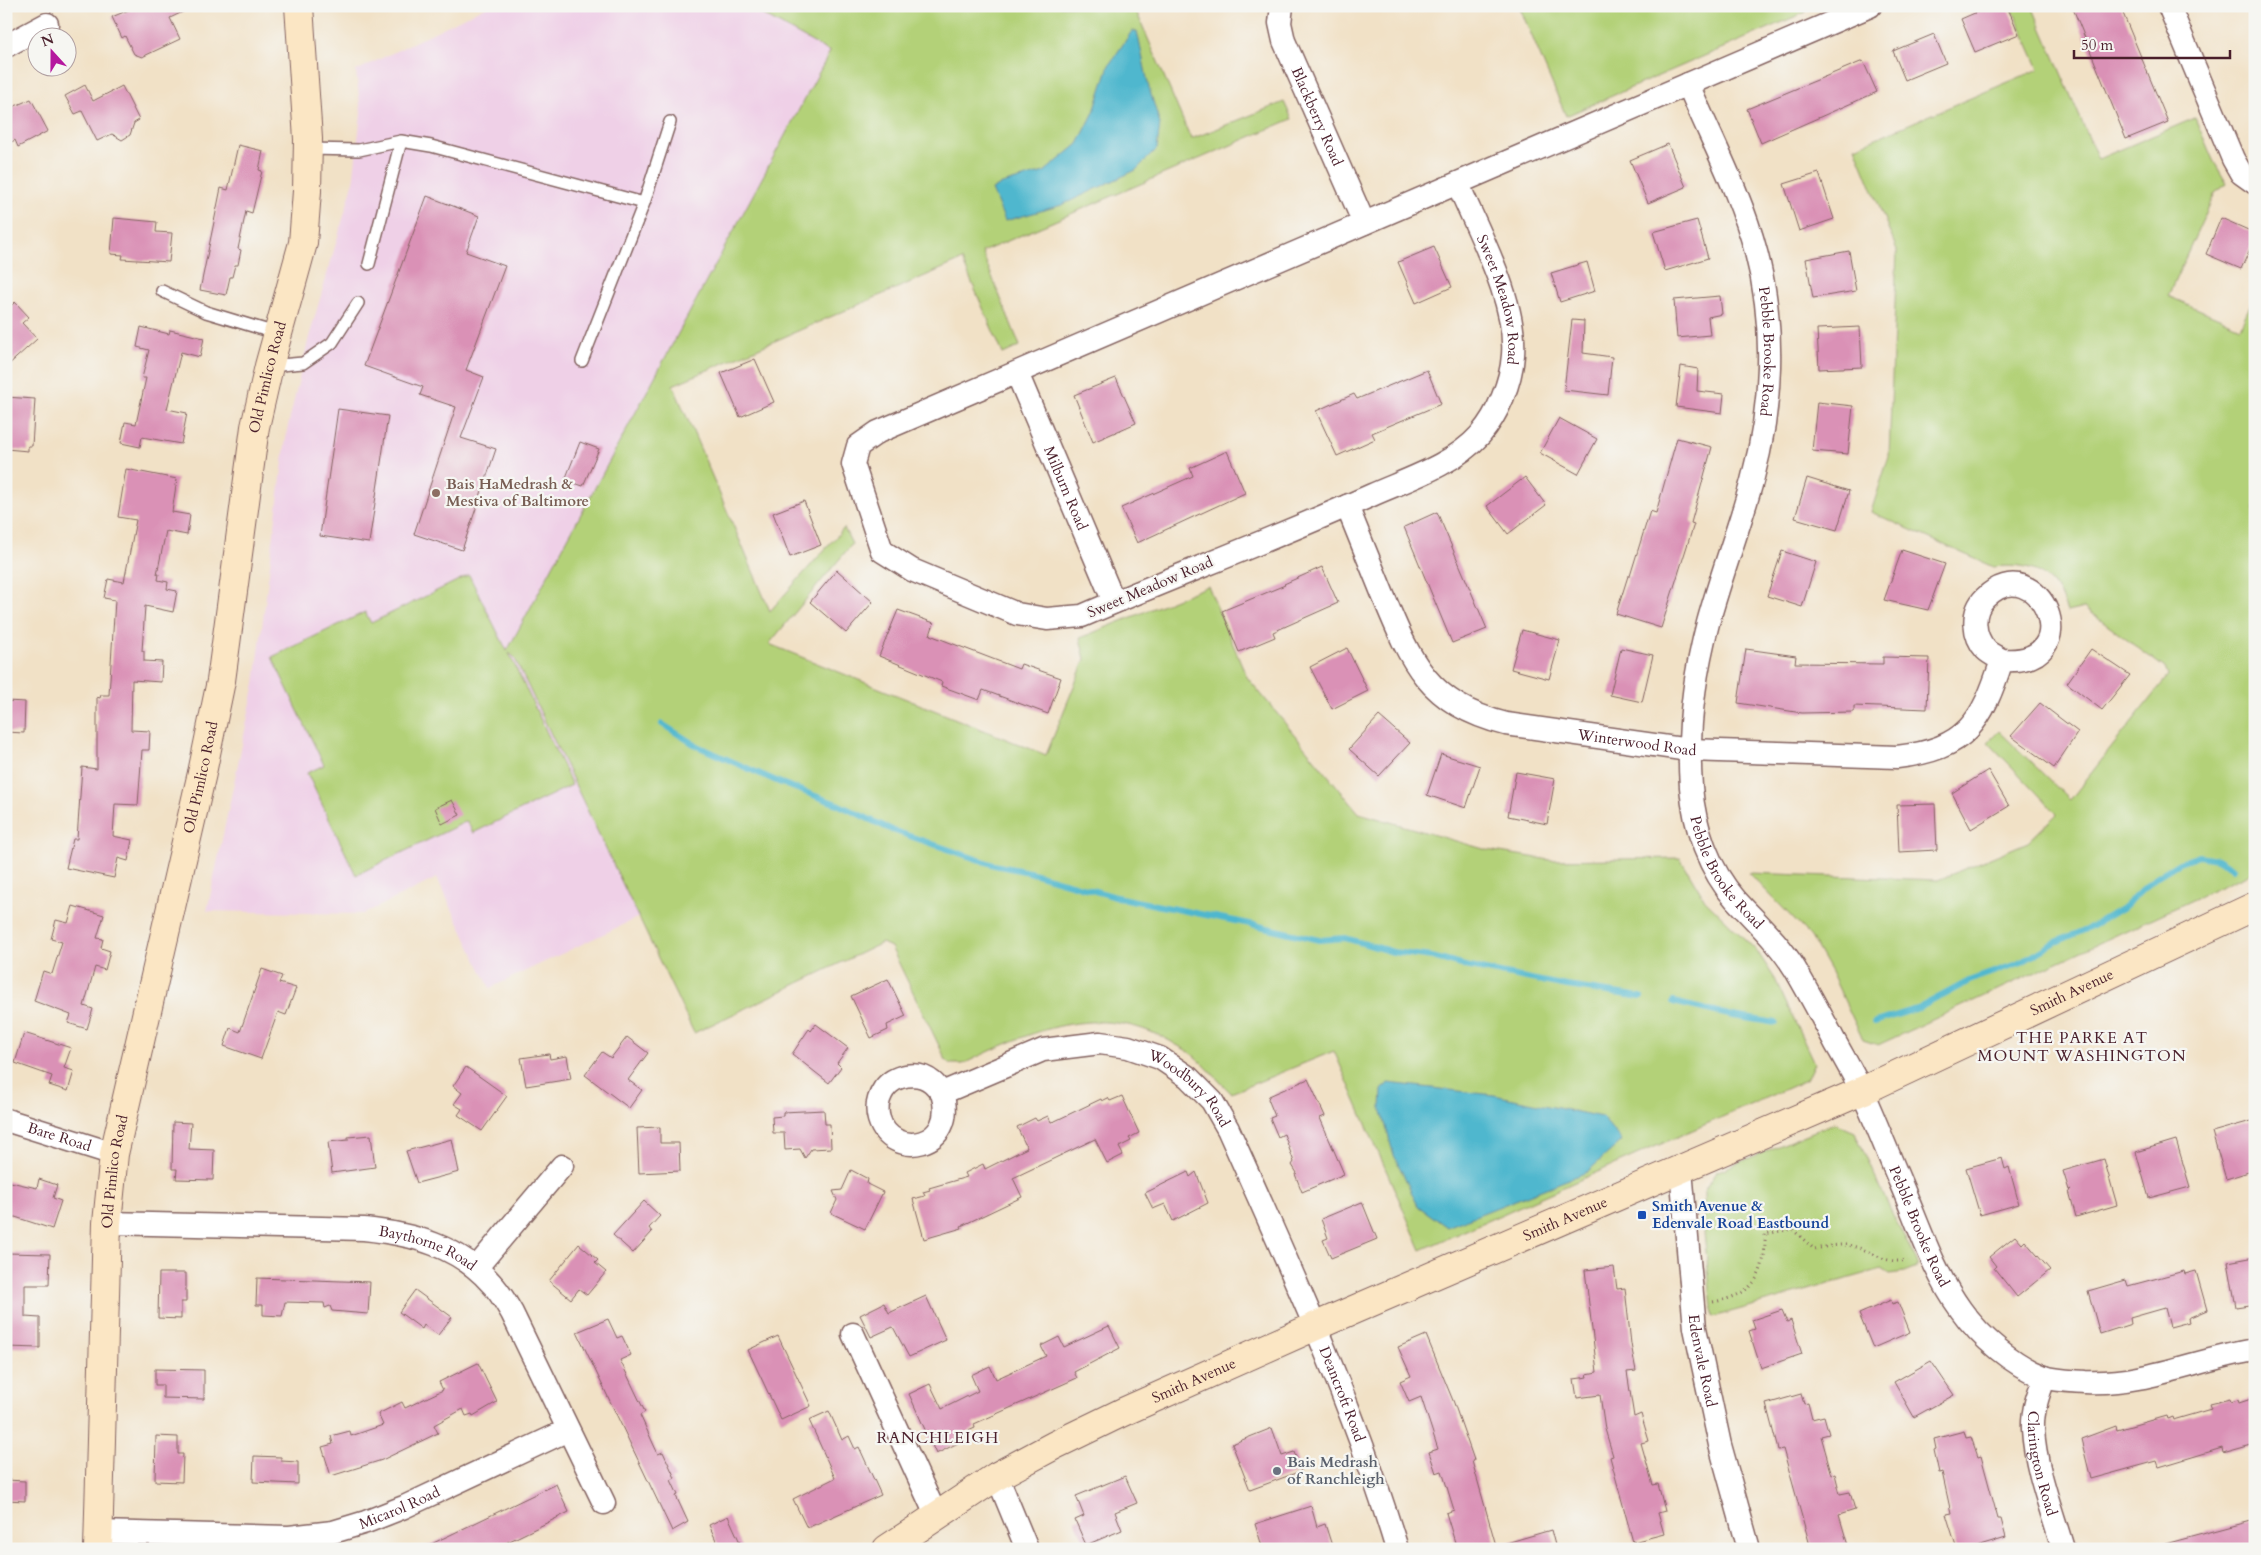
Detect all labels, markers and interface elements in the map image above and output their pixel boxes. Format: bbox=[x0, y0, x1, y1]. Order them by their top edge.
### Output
north arrow bbox=[28, 28, 78, 78]
scale bar bbox=[2074, 28, 2230, 60]
text: N bbox=[38, 29, 57, 51]
text: 50 m bbox=[2081, 35, 2113, 55]
street label: Blackberry Road bbox=[1287, 64, 1348, 169]
street label: Sweet Meadow Road bbox=[1472, 232, 1523, 366]
street label: Pebble Brooke Road bbox=[1754, 285, 1779, 418]
street label: Old Pimlico Road bbox=[244, 319, 291, 435]
street label: Milburn Road bbox=[1039, 443, 1092, 533]
place label: Bais HaMedrash & Mestiva of Baltimore bbox=[446, 474, 589, 511]
marker: Bais HaMedrash & Mestiva of Baltimore bbox=[430, 487, 442, 499]
street label: Sweet Meadow Road bbox=[1084, 552, 1216, 622]
street label: Old Pimlico Road bbox=[178, 719, 222, 835]
street label: Winterwood Road bbox=[1575, 724, 1697, 760]
street label: Pebble Brooke Road bbox=[1685, 814, 1768, 933]
street label: Smith Avenue bbox=[2027, 964, 2117, 1020]
district label: THE PARKE AT MOUNT WASHINGTON bbox=[1977, 1027, 2187, 1067]
street label: Woodbury Road bbox=[1145, 1045, 1235, 1131]
street label: Old Pimlico Road bbox=[97, 1113, 133, 1229]
street label: Bare Road bbox=[25, 1117, 94, 1156]
street label: Pebble Brooke Road bbox=[1884, 1163, 1954, 1291]
street label: Smith Avenue bbox=[1520, 1192, 1611, 1246]
place label: Smith Avenue & Edenvale Road Eastbound bbox=[1652, 1196, 1829, 1233]
marker: Smith Avenue & Edenvale Road Eastbound bbox=[1636, 1209, 1648, 1221]
street label: Baythorne Road bbox=[378, 1221, 481, 1275]
street label: Edenvale Road bbox=[1684, 1313, 1722, 1409]
street label: Deancroft Road bbox=[1314, 1343, 1370, 1444]
street label: Smith Avenue bbox=[1149, 1353, 1239, 1408]
street label: Clarington Road bbox=[2023, 1410, 2062, 1518]
district label: RANCHLEIGH bbox=[877, 1427, 999, 1449]
place label: Bais Medrash of Ranchleigh bbox=[1287, 1452, 1385, 1489]
marker: Bais Medrash of Ranchleigh bbox=[1271, 1465, 1283, 1477]
street label: Micarol Road bbox=[356, 1482, 443, 1534]

